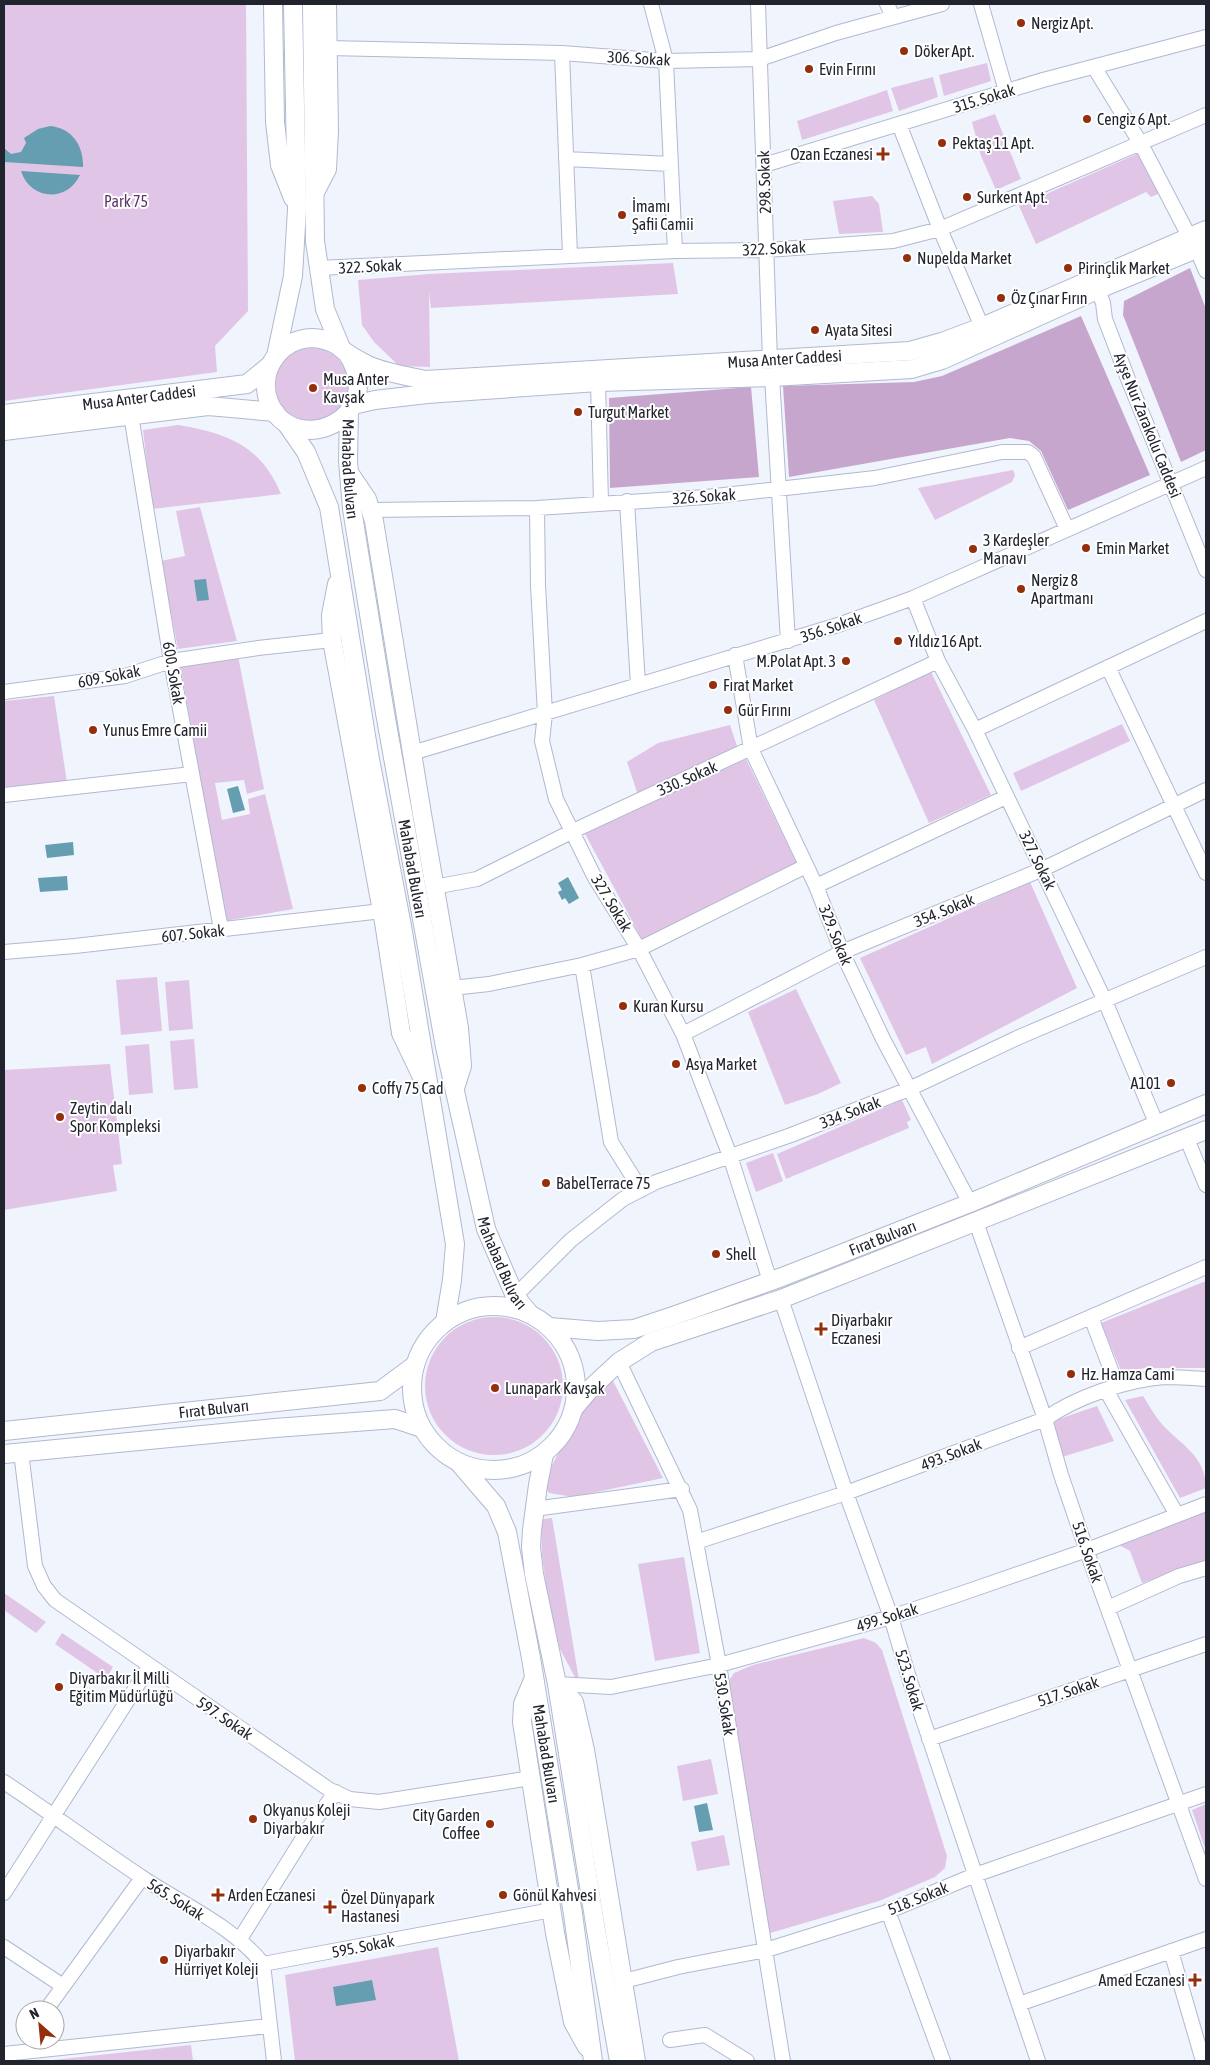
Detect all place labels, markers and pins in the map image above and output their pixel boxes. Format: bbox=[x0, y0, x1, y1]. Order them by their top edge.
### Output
place label: Nergiz Apt. bbox=[1031, 14, 1093, 33]
marker: Nergiz Apt. bbox=[1015, 17, 1027, 29]
place label: Döker Apt. bbox=[914, 42, 974, 61]
marker: Döker Apt. bbox=[898, 45, 910, 57]
place label: Evin Fırını bbox=[819, 60, 876, 78]
marker: Evin Fırını bbox=[803, 63, 815, 75]
place label: Cengiz 6 Apt. bbox=[1097, 110, 1170, 129]
marker: Cengiz 6 Apt. bbox=[1081, 113, 1093, 125]
place label: Pektaş 11 Apt. bbox=[952, 134, 1034, 153]
marker: Pektaş 11 Apt. bbox=[936, 137, 948, 149]
place label: Ozan Eczanesi bbox=[790, 145, 873, 163]
marker: Ozan Eczanesi bbox=[877, 148, 889, 160]
place label: Surkent Apt. bbox=[977, 188, 1048, 207]
marker: Surkent Apt. bbox=[961, 191, 973, 203]
place label: İmamı Şafii Camii bbox=[632, 197, 694, 234]
marker: İmamı Şafii Camii bbox=[616, 209, 628, 221]
place label: Nupelda Market bbox=[917, 249, 1012, 268]
marker: Nupelda Market bbox=[901, 252, 913, 264]
place label: Pirinçlik Market bbox=[1078, 259, 1170, 278]
marker: Pirinçlik Market bbox=[1062, 262, 1074, 274]
place label: Öz Çınar Fırın bbox=[1011, 289, 1088, 308]
marker: Öz Çınar Fırın bbox=[995, 292, 1007, 304]
place label: Ayata Sitesi bbox=[825, 321, 892, 340]
marker: Ayata Sitesi bbox=[809, 324, 821, 336]
place label: Musa Anter Kavşak bbox=[323, 370, 389, 407]
marker: Musa Anter Kavşak bbox=[307, 382, 319, 394]
place label: Turgut Market bbox=[588, 403, 669, 422]
marker: Turgut Market bbox=[572, 406, 584, 418]
place label: 3 Kardeşler Manavı bbox=[983, 531, 1049, 567]
place label: Emin Market bbox=[1096, 539, 1170, 557]
marker: Emin Market bbox=[1080, 542, 1092, 554]
marker: 3 Kardeşler Manavı bbox=[967, 543, 979, 555]
place label: Nergiz 8 Apartmanı bbox=[1031, 571, 1093, 608]
marker: Nergiz 8 Apartmanı bbox=[1015, 583, 1027, 595]
place label: Yıldız 16 Apt. bbox=[908, 632, 982, 651]
marker: Yıldız 16 Apt. bbox=[892, 635, 904, 647]
place label: M.Polat Apt. 3 bbox=[756, 652, 836, 671]
marker: M.Polat Apt. 3 bbox=[840, 655, 852, 667]
place label: Fırat Market bbox=[723, 676, 794, 694]
marker: Fırat Market bbox=[707, 679, 719, 691]
place label: Gür Fırını bbox=[738, 701, 791, 719]
marker: Gür Fırını bbox=[722, 704, 734, 716]
place label: Yunus Emre Camii bbox=[103, 721, 207, 739]
marker: Yunus Emre Camii bbox=[87, 724, 99, 736]
place label: Kuran Kursu bbox=[633, 997, 704, 1015]
marker: Kuran Kursu bbox=[617, 1000, 629, 1012]
place label: Asya Market bbox=[686, 1055, 757, 1074]
marker: Asya Market bbox=[670, 1058, 682, 1070]
place label: A101 bbox=[1131, 1074, 1161, 1092]
marker: A101 bbox=[1165, 1077, 1177, 1089]
place label: Coffy 75 Cad bbox=[372, 1079, 444, 1098]
marker: Coffy 75 Cad bbox=[356, 1082, 368, 1094]
place label: Zeytin dalı Spor Kompleksi bbox=[70, 1099, 161, 1136]
marker: Zeytin dalı Spor Kompleksi bbox=[54, 1111, 66, 1123]
place label: BabelTerrace 75 bbox=[556, 1174, 650, 1192]
marker: BabelTerrace 75 bbox=[540, 1177, 552, 1189]
place label: Shell bbox=[726, 1245, 757, 1263]
marker: Shell bbox=[710, 1248, 722, 1260]
place label: Diyarbakır Eczanesi bbox=[831, 1311, 892, 1347]
marker: Diyarbakır Eczanesi bbox=[815, 1323, 827, 1335]
place label: Hz. Hamza Cami bbox=[1081, 1365, 1175, 1383]
marker: Hz. Hamza Cami bbox=[1065, 1368, 1077, 1380]
place label: Lunapark Kavşak bbox=[505, 1379, 605, 1398]
marker: Lunapark Kavşak bbox=[489, 1382, 501, 1394]
place label: Diyarbakır İl Milli Eğitim Müdürlüğü bbox=[69, 1669, 173, 1706]
marker: Diyarbakır İl Milli Eğitim Müdürlüğü bbox=[53, 1681, 65, 1693]
place label: Okyanus Koleji Diyarbakır bbox=[263, 1801, 350, 1838]
place label: City Garden Coffee bbox=[412, 1806, 480, 1842]
marker: Okyanus Koleji Diyarbakır bbox=[247, 1813, 259, 1825]
marker: City Garden Coffee bbox=[484, 1818, 496, 1830]
place label: Arden Eczanesi bbox=[228, 1886, 316, 1904]
place label: Gönül Kahvesi bbox=[513, 1886, 597, 1904]
marker: Arden Eczanesi bbox=[212, 1889, 224, 1901]
place label: Özel Dünyapark Hastanesi bbox=[341, 1889, 435, 1925]
marker: Gönül Kahvesi bbox=[497, 1889, 509, 1901]
marker: Özel Dünyapark Hastanesi bbox=[323, 1900, 337, 1914]
place label: Diyarbakır Hürriyet Koleji bbox=[174, 1942, 258, 1979]
marker: Diyarbakır Hürriyet Koleji bbox=[158, 1954, 170, 1966]
place label: Amed Eczanesi bbox=[1098, 1971, 1185, 1989]
marker: Amed Eczanesi bbox=[1189, 1974, 1201, 1986]

